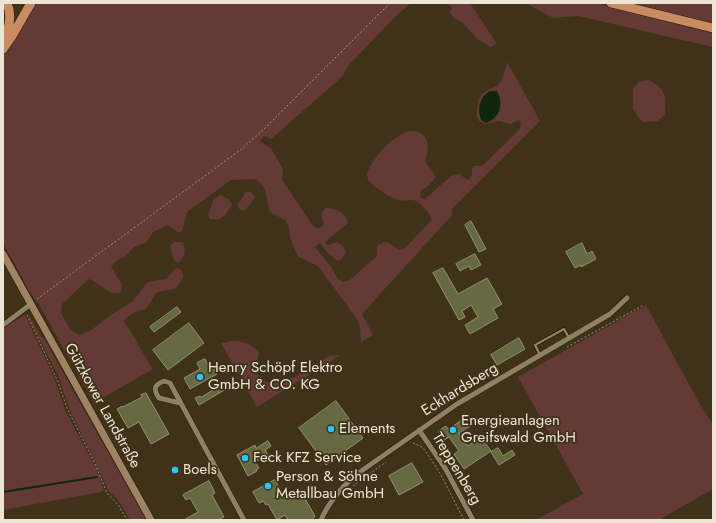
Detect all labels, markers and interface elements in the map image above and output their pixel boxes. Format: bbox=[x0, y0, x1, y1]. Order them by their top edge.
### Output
street label: Gützkower Landstraße bbox=[60, 340, 144, 472]
place label: Henry Schöpf Elektro GmbH & CO. KG bbox=[208, 359, 343, 394]
street label: Eckhardsberg bbox=[419, 359, 501, 421]
marker: Henry Schöpf Elektro GmbH & CO. KG bbox=[195, 372, 205, 382]
place label: Energieanlagen Greifswald GmbH bbox=[461, 412, 576, 447]
place label: Elements bbox=[339, 420, 395, 438]
marker: Elements bbox=[326, 424, 336, 434]
marker: Energieanlagen Greifswald GmbH bbox=[448, 425, 458, 435]
street label: Treppenberg bbox=[427, 430, 485, 508]
place label: Feck KFZ Service bbox=[253, 449, 361, 467]
marker: Feck KFZ Service bbox=[240, 453, 250, 463]
place label: Boels bbox=[183, 461, 217, 479]
marker: Boels bbox=[170, 465, 180, 475]
place label: Person & Söhne Metallbau GmbH bbox=[276, 468, 384, 503]
marker: Person & Söhne Metallbau GmbH bbox=[263, 481, 273, 491]

